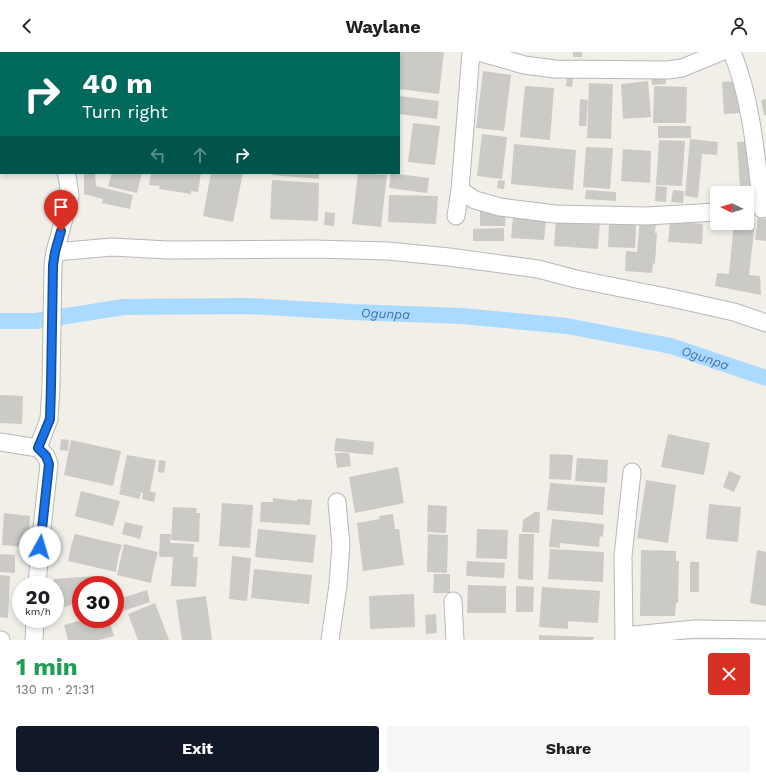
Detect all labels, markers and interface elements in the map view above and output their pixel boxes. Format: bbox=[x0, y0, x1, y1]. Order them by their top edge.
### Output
icon: back bbox=[16, 15, 38, 37]
icon: person bbox=[728, 15, 750, 37]
text: Waylane bbox=[345, 16, 421, 37]
text: 40 m bbox=[82, 67, 152, 100]
icon: right bbox=[16, 68, 68, 120]
text: Turn right bbox=[82, 101, 168, 122]
icon: left bbox=[147, 144, 169, 166]
icon: ahead bbox=[189, 144, 211, 166]
icon: right bbox=[231, 144, 253, 166]
north arrow bbox=[710, 186, 754, 230]
map controls bbox=[710, 186, 754, 230]
pin bbox=[44, 190, 78, 231]
icon: arrive bbox=[50, 196, 72, 218]
water label: Ogunpa bbox=[361, 305, 411, 322]
water label: Ogunpa bbox=[680, 343, 731, 373]
position arrow bbox=[19, 526, 61, 568]
speed limit sign: 30 bbox=[72, 576, 124, 628]
text: 20 bbox=[26, 585, 50, 609]
text: km/h bbox=[25, 606, 51, 617]
text: 1 min bbox=[16, 653, 78, 681]
button: close bbox=[708, 653, 750, 695]
text: 130 m · 21:31 bbox=[16, 682, 95, 697]
button: Exit bbox=[16, 726, 379, 772]
button: Share bbox=[387, 726, 750, 772]

